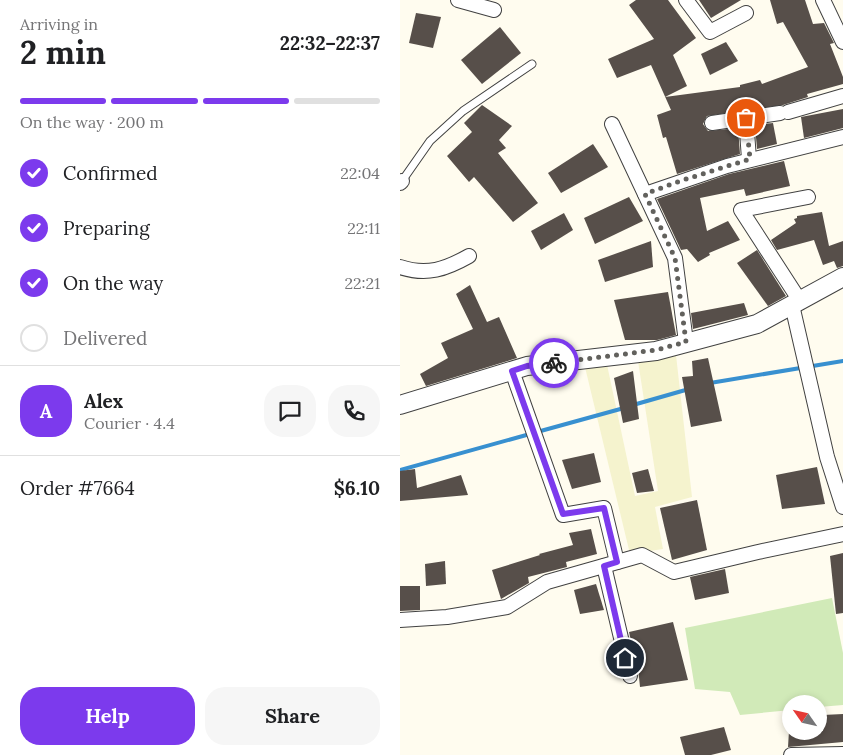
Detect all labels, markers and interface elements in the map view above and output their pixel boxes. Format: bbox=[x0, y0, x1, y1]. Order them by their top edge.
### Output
text: Arriving in bbox=[20, 14, 98, 34]
text: 22:32–22:37 bbox=[280, 31, 380, 55]
text: 2 min bbox=[20, 32, 106, 73]
pin bbox=[725, 97, 767, 139]
icon: bag bbox=[732, 104, 760, 132]
text: On the way · 200 m bbox=[20, 112, 164, 132]
icon: check bbox=[20, 159, 48, 187]
text: Confirmed bbox=[63, 161, 158, 185]
text: 22:04 bbox=[340, 163, 380, 183]
icon: check bbox=[20, 214, 48, 242]
text: Preparing bbox=[63, 216, 150, 240]
text: 22:11 bbox=[347, 218, 380, 238]
icon: check bbox=[20, 269, 48, 297]
text: On the way bbox=[63, 271, 163, 295]
text: 22:21 bbox=[344, 273, 380, 293]
text: Delivered bbox=[63, 326, 147, 350]
courier bbox=[529, 338, 579, 388]
icon: bike bbox=[540, 349, 568, 377]
button: chat bbox=[264, 385, 316, 437]
button: phone bbox=[328, 385, 380, 437]
text: Alex bbox=[84, 389, 123, 413]
text: A bbox=[40, 399, 52, 423]
text: Courier · 4.4 bbox=[84, 413, 175, 433]
text: Order #7664 bbox=[20, 476, 135, 500]
text: $6.10 bbox=[334, 476, 380, 500]
pin bbox=[604, 637, 646, 679]
icon: home bbox=[611, 644, 639, 672]
button: Help bbox=[20, 687, 195, 745]
button: Share bbox=[205, 687, 380, 745]
north arrow bbox=[782, 695, 828, 740]
map controls bbox=[782, 695, 827, 740]

